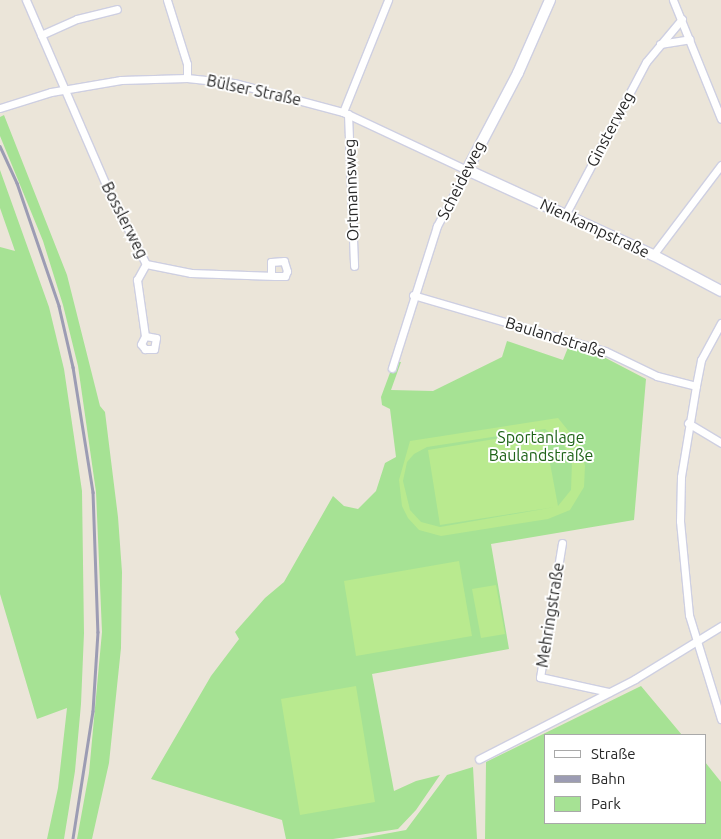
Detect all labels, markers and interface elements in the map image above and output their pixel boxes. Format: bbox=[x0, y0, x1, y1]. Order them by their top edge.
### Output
street label: Bülser Straße bbox=[205, 71, 303, 109]
street label: Ginsterweg bbox=[582, 88, 638, 170]
street label: Scheideweg bbox=[433, 137, 489, 223]
street label: Ortmannsweg bbox=[340, 138, 362, 242]
street label: Bosslerweg bbox=[98, 179, 152, 261]
street label: Nienkampstraße bbox=[537, 194, 653, 262]
street label: Baulandstraße bbox=[503, 313, 609, 361]
park label: Sportanlage Baulandstraße bbox=[489, 427, 593, 465]
street label: Mehringstraße bbox=[532, 561, 568, 669]
legend bbox=[544, 734, 706, 824]
text: Straße bbox=[591, 745, 635, 762]
text: Bahn bbox=[591, 770, 625, 787]
text: Park bbox=[591, 795, 621, 812]

